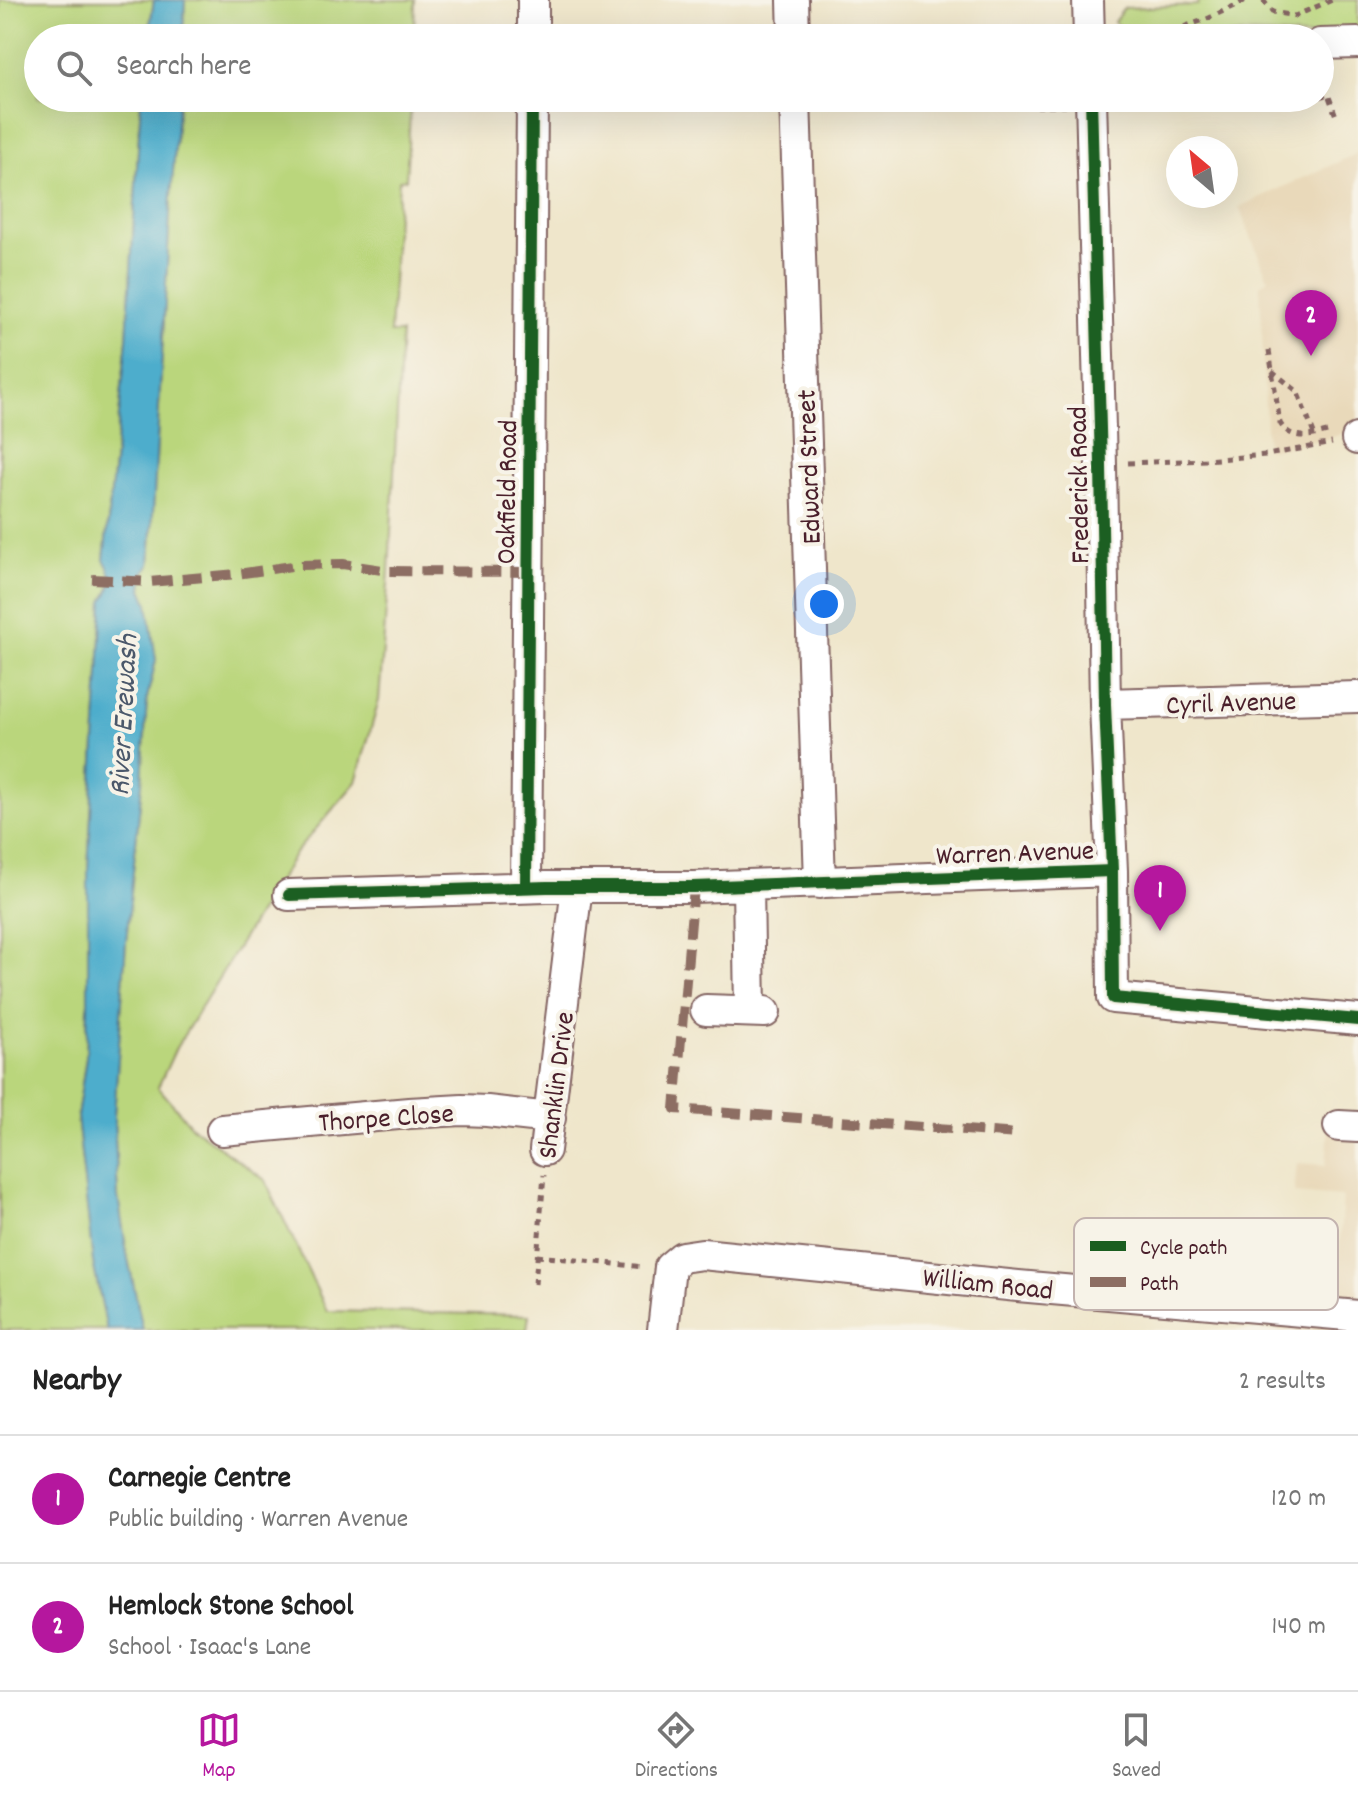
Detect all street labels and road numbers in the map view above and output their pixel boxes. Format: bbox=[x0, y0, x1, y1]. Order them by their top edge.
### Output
street label: Edward Street bbox=[789, 389, 835, 545]
street label: Frederick Road bbox=[1061, 406, 1103, 564]
street label: Oakfield Road bbox=[489, 419, 531, 565]
street label: Cyril Avenue bbox=[1165, 684, 1297, 728]
street label: Warren Avenue bbox=[935, 833, 1095, 879]
street label: Shanklin Drive bbox=[530, 1010, 588, 1161]
street label: Thorpe Close bbox=[317, 1096, 455, 1146]
street label: William Road bbox=[920, 1260, 1055, 1314]

